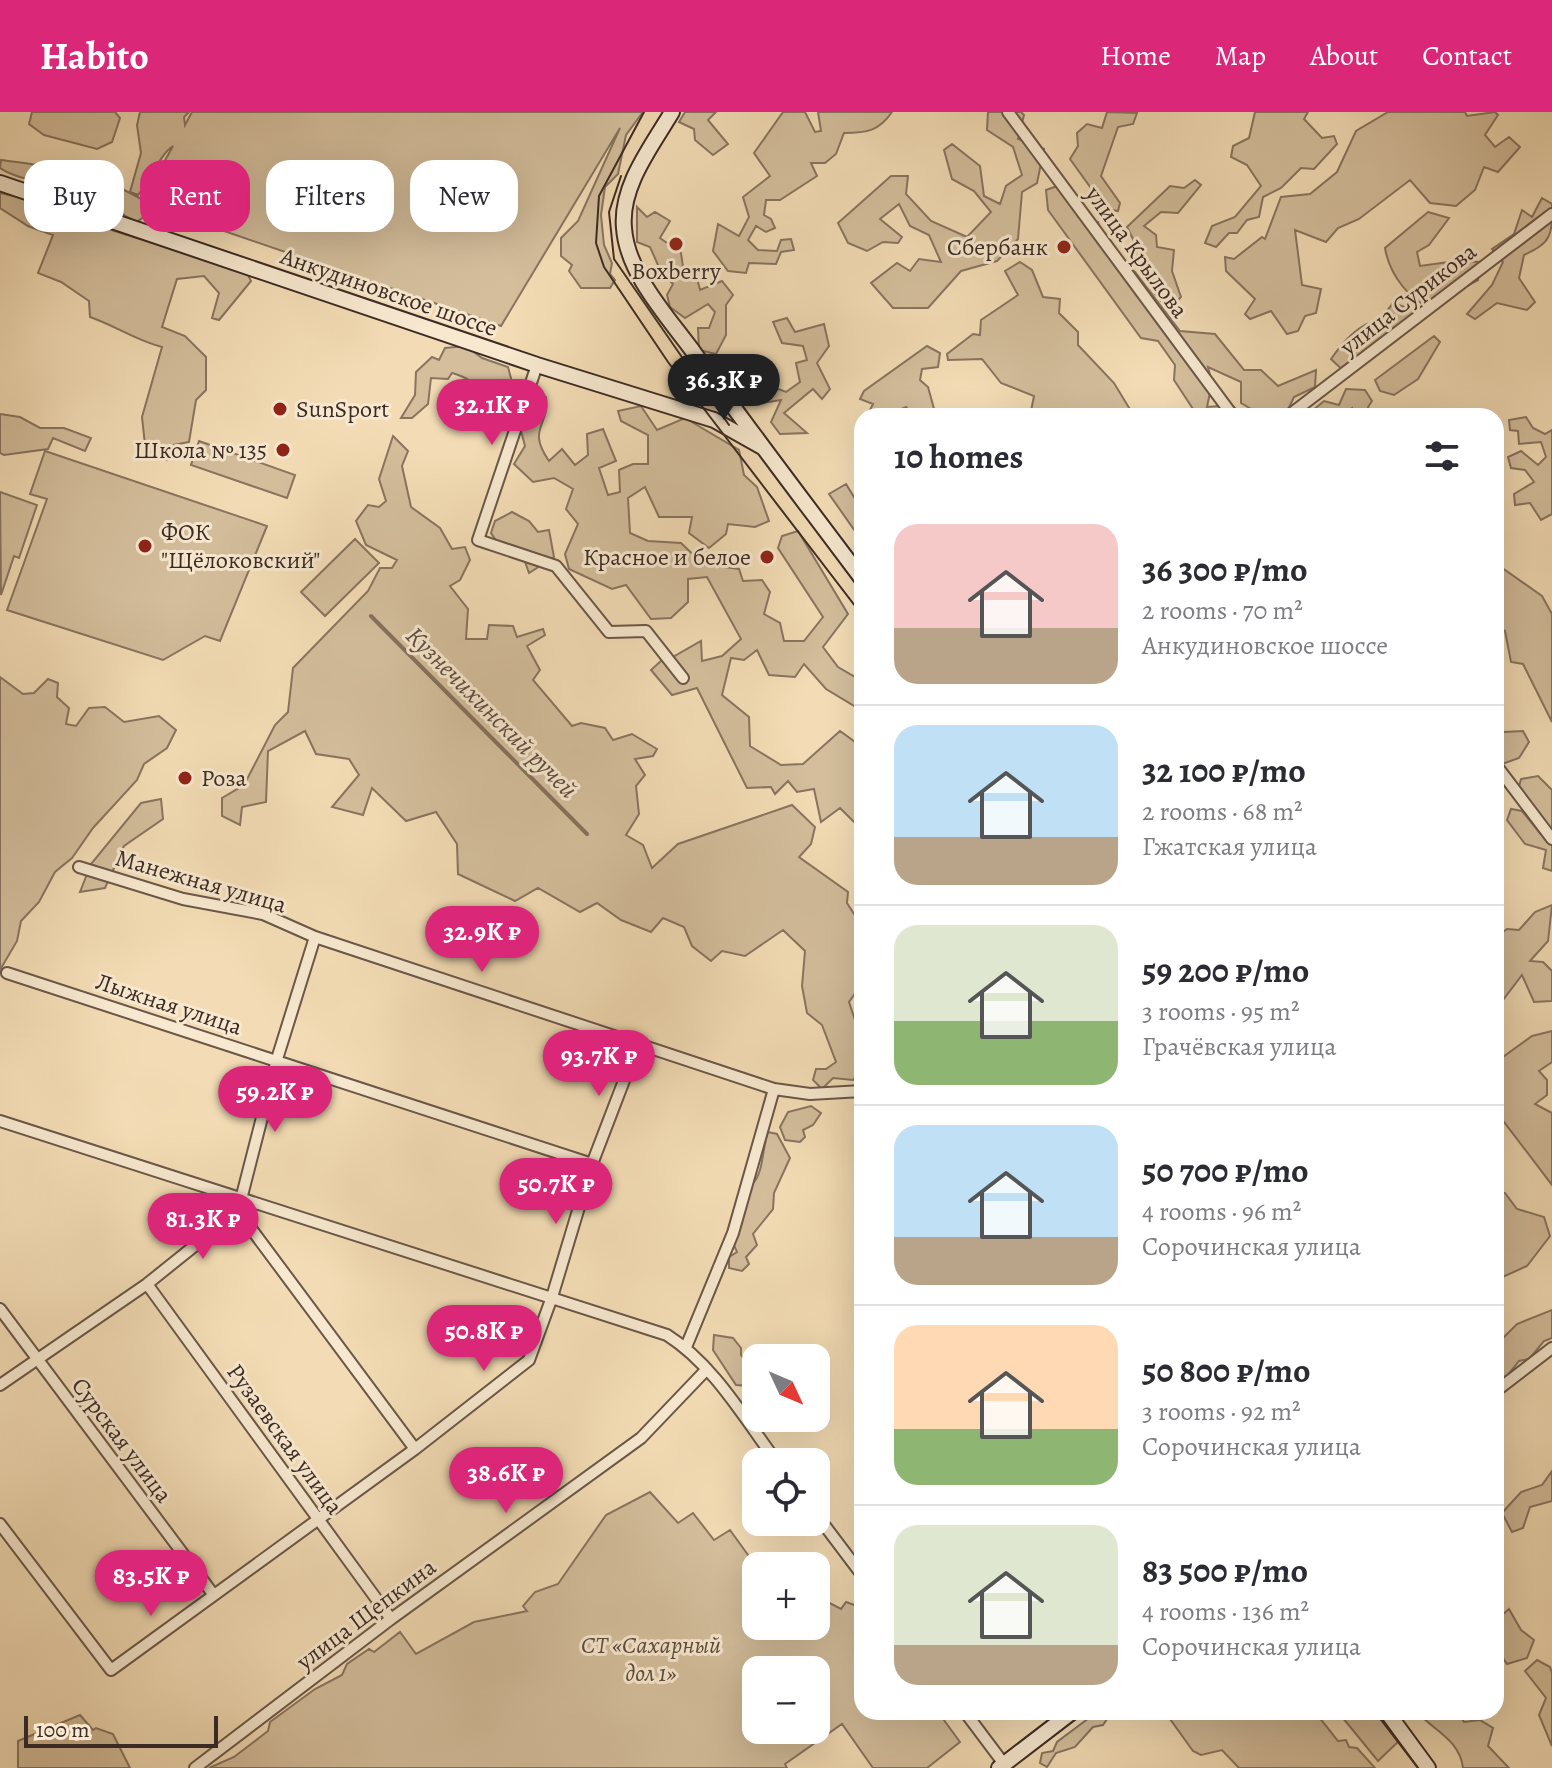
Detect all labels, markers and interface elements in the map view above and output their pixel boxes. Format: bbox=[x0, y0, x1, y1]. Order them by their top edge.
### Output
text: Habito bbox=[40, 30, 149, 82]
text: Home bbox=[1100, 37, 1171, 75]
text: Map bbox=[1215, 37, 1266, 75]
text: About bbox=[1310, 37, 1378, 75]
text: Contact bbox=[1422, 37, 1512, 75]
chip: Buy bbox=[24, 160, 124, 232]
chip: Rent bbox=[140, 160, 250, 232]
chip: Filters bbox=[266, 160, 394, 232]
chip: New bbox=[410, 160, 518, 232]
street label: улица Крылова bbox=[1078, 179, 1196, 325]
place label: Сбербанк bbox=[947, 231, 1048, 263]
marker: Boxberry bbox=[667, 235, 685, 253]
street label: улица Сурикова bbox=[1332, 236, 1483, 363]
marker: Сбербанк bbox=[1055, 238, 1073, 256]
street label: Анкудиновское шоссе bbox=[275, 240, 502, 344]
place label: Boxberry bbox=[631, 255, 721, 287]
pin: 36.3K ₽ bbox=[650, 354, 798, 422]
text: 36.3K ₽ bbox=[686, 362, 762, 397]
pin: 32.1K ₽ bbox=[418, 379, 566, 447]
text: 32.1K ₽ bbox=[454, 387, 530, 422]
place label: SunSport bbox=[296, 393, 389, 425]
marker: SunSport bbox=[271, 400, 289, 418]
text: 10 homes bbox=[894, 433, 1023, 480]
place label: Школа № 135 bbox=[134, 434, 267, 466]
icon: filters bbox=[1420, 434, 1464, 478]
marker: Школа № 135 bbox=[274, 441, 292, 459]
place label: ФОК "Щёлоковский" bbox=[161, 516, 320, 576]
marker: ФОК "Щёлоковский" bbox=[136, 537, 154, 555]
place label: Красное и белое bbox=[583, 541, 751, 573]
text: 36 300 ₽/mo bbox=[1142, 546, 1308, 593]
marker: Красное и белое bbox=[758, 548, 776, 566]
icon: home bbox=[958, 556, 1054, 652]
text: 2 rooms · 70 m² bbox=[1142, 593, 1303, 628]
water label: Кузнечихинский ручей bbox=[398, 619, 585, 806]
text: Анкудиновское шоссе bbox=[1142, 628, 1388, 663]
text: 32 100 ₽/mo bbox=[1142, 747, 1306, 794]
icon: home bbox=[958, 757, 1054, 853]
place label: Роза bbox=[201, 762, 247, 794]
marker: Роза bbox=[176, 769, 194, 787]
text: 2 rooms · 68 m² bbox=[1142, 794, 1303, 829]
text: Гжатская улица bbox=[1142, 829, 1317, 864]
street label: Манежная улица bbox=[112, 841, 290, 921]
pin: 32.9K ₽ bbox=[408, 906, 556, 974]
text: 32.9K ₽ bbox=[443, 914, 521, 949]
text: 59 200 ₽/mo bbox=[1142, 947, 1309, 994]
icon: home bbox=[958, 957, 1054, 1053]
street label: Лыжная улица bbox=[92, 965, 246, 1043]
text: 3 rooms · 95 m² bbox=[1142, 994, 1299, 1029]
text: Грачёвская улица bbox=[1142, 1029, 1336, 1064]
pin: 93.7K ₽ bbox=[525, 1030, 673, 1098]
text: 93.7K ₽ bbox=[561, 1038, 637, 1073]
pin: 59.2K ₽ bbox=[201, 1066, 349, 1134]
text: 59.2K ₽ bbox=[236, 1074, 314, 1109]
text: 50 700 ₽/mo bbox=[1142, 1147, 1309, 1194]
icon: home bbox=[958, 1157, 1054, 1253]
pin: 50.7K ₽ bbox=[482, 1158, 630, 1226]
text: 50.7K ₽ bbox=[517, 1166, 595, 1201]
pin: 81.3K ₽ bbox=[129, 1193, 277, 1261]
text: 4 rooms · 96 m² bbox=[1142, 1194, 1301, 1229]
text: 81.3K ₽ bbox=[166, 1201, 240, 1236]
text: Сорочинская улица bbox=[1142, 1229, 1361, 1264]
pin: 50.8K ₽ bbox=[410, 1305, 558, 1373]
text: 50.8K ₽ bbox=[445, 1313, 523, 1348]
north arrow bbox=[742, 1344, 830, 1432]
map controls bbox=[742, 1344, 830, 1744]
text: 50 800 ₽/mo bbox=[1142, 1347, 1310, 1394]
street label: Рузаевская улица bbox=[219, 1357, 351, 1521]
icon: home bbox=[958, 1357, 1054, 1453]
street label: Сурская улица bbox=[64, 1371, 180, 1509]
text: 3 rooms · 92 m² bbox=[1142, 1394, 1301, 1429]
text: Сорочинская улица bbox=[1142, 1429, 1361, 1464]
pin: 38.6K ₽ bbox=[432, 1447, 580, 1515]
button: locate bbox=[742, 1448, 830, 1536]
text: 38.6K ₽ bbox=[467, 1455, 545, 1490]
text: 83 500 ₽/mo bbox=[1142, 1547, 1308, 1594]
pin: 83.5K ₽ bbox=[77, 1550, 225, 1618]
street label: улица Щепкина bbox=[289, 1551, 442, 1678]
button: + bbox=[742, 1552, 830, 1640]
icon: home bbox=[958, 1557, 1054, 1653]
text: 83.5K ₽ bbox=[113, 1558, 189, 1593]
text: 4 rooms · 136 m² bbox=[1142, 1594, 1309, 1629]
park label: СТ «Сахарный дол 1» bbox=[581, 1629, 721, 1689]
text: Сорочинская улица bbox=[1142, 1629, 1361, 1664]
button: − bbox=[742, 1656, 830, 1744]
scale bar bbox=[24, 1712, 218, 1748]
text: 100 m bbox=[36, 1715, 90, 1745]

